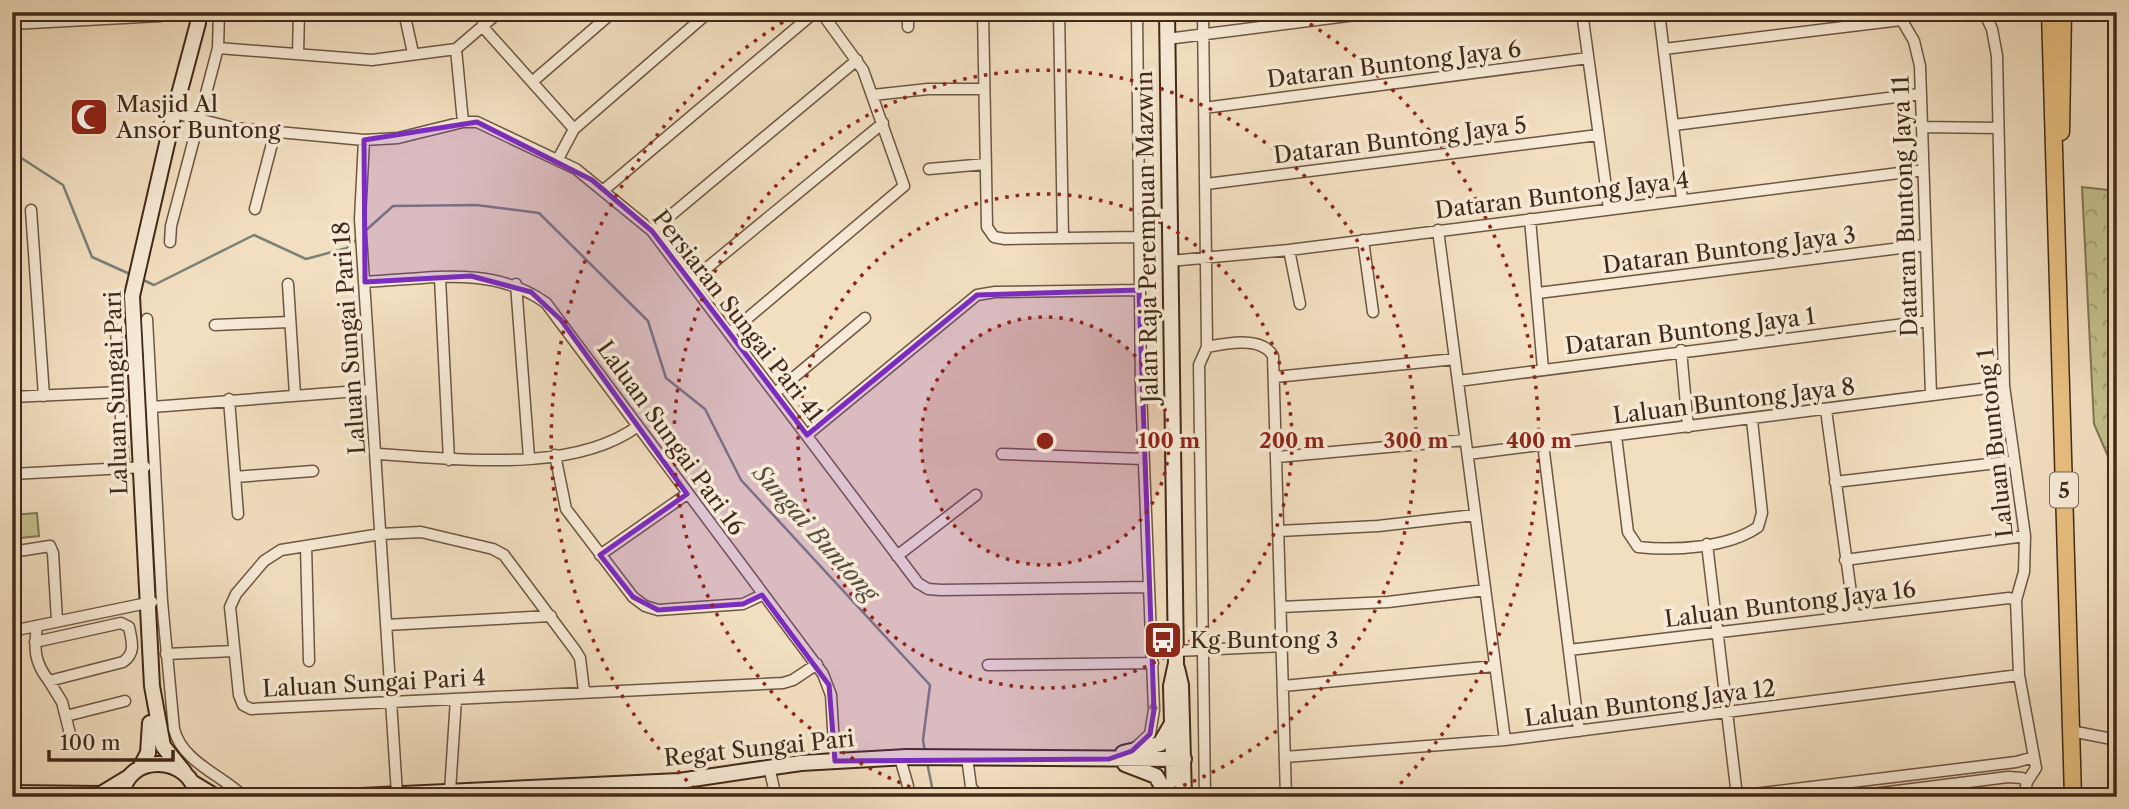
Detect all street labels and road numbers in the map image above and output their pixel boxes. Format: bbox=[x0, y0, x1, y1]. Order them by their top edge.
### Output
street label: Dataran Buntong Jaya 6 bbox=[1265, 35, 1523, 93]
street label: Jalan Raja Perempuan Mazwin bbox=[1130, 70, 1164, 406]
street label: Dataran Buntong Jaya 11 bbox=[1886, 74, 1924, 337]
street label: Dataran Buntong Jaya 5 bbox=[1272, 111, 1528, 169]
street label: Dataran Buntong Jaya 4 bbox=[1433, 166, 1691, 224]
street label: Persiaran Sungai Pari 41 bbox=[647, 205, 830, 428]
street label: Laluan Sungai Pari 18 bbox=[327, 220, 371, 456]
street label: Dataran Buntong Jaya 3 bbox=[1601, 221, 1857, 279]
street label: Laluan Sungai Pari bbox=[98, 290, 134, 496]
street label: Dataran Buntong Jaya 1 bbox=[1563, 302, 1817, 360]
street label: Laluan Sungai Pari 16 bbox=[591, 335, 751, 541]
street label: Laluan Buntong 1 bbox=[1971, 347, 2019, 539]
street label: Laluan Buntong Jaya 8 bbox=[1611, 372, 1857, 430]
road number: 5 bbox=[2050, 472, 2078, 508]
street label: Laluan Buntong Jaya 16 bbox=[1663, 575, 1917, 633]
street label: Laluan Sungai Pari 4 bbox=[262, 663, 486, 703]
street label: Laluan Buntong Jaya 12 bbox=[1523, 674, 1777, 732]
street label: Regat Sungai Pari bbox=[662, 724, 856, 772]

